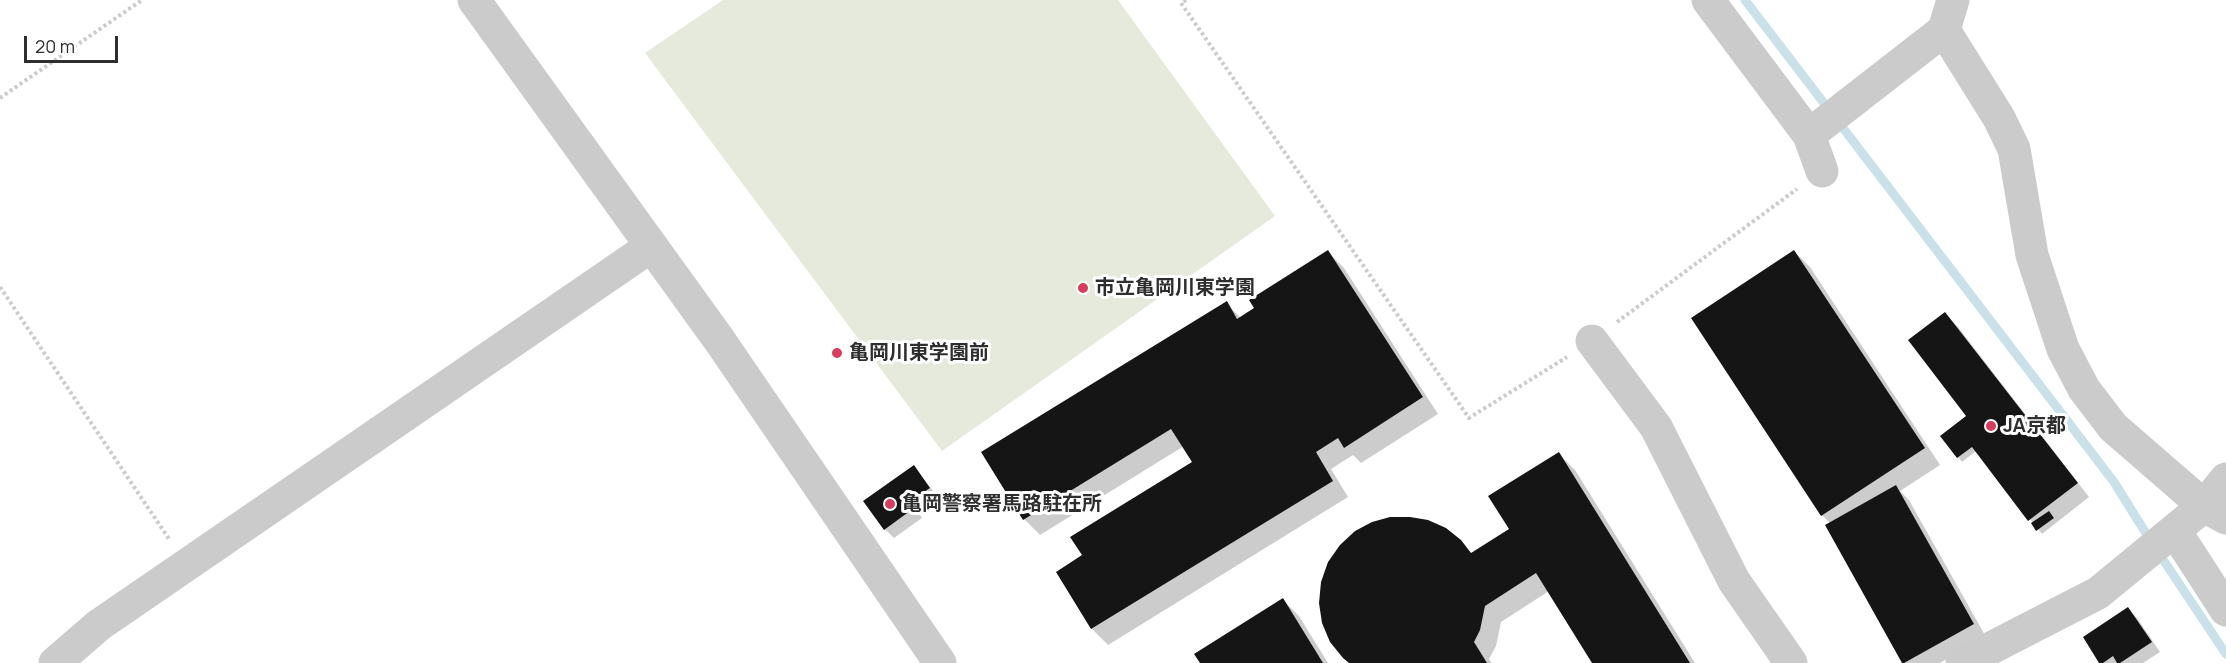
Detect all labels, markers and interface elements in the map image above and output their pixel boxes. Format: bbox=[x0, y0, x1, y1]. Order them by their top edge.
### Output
scale bar bbox=[27, 24, 122, 62]
text: 20 m bbox=[35, 34, 75, 58]
place label: 市立亀岡川東学園 bbox=[1095, 276, 1255, 300]
marker: 市立亀岡川東学園 bbox=[1076, 281, 1090, 295]
place label: 亀岡川東学園前 bbox=[849, 341, 989, 365]
marker: 亀岡川東学園前 bbox=[830, 346, 844, 360]
place label: JA京都 bbox=[2003, 414, 2066, 438]
marker: JA京都 bbox=[1984, 419, 1998, 433]
place label: 亀岡警察署馬路駐在所 bbox=[902, 492, 1102, 516]
marker: 亀岡警察署馬路駐在所 bbox=[883, 497, 897, 511]

